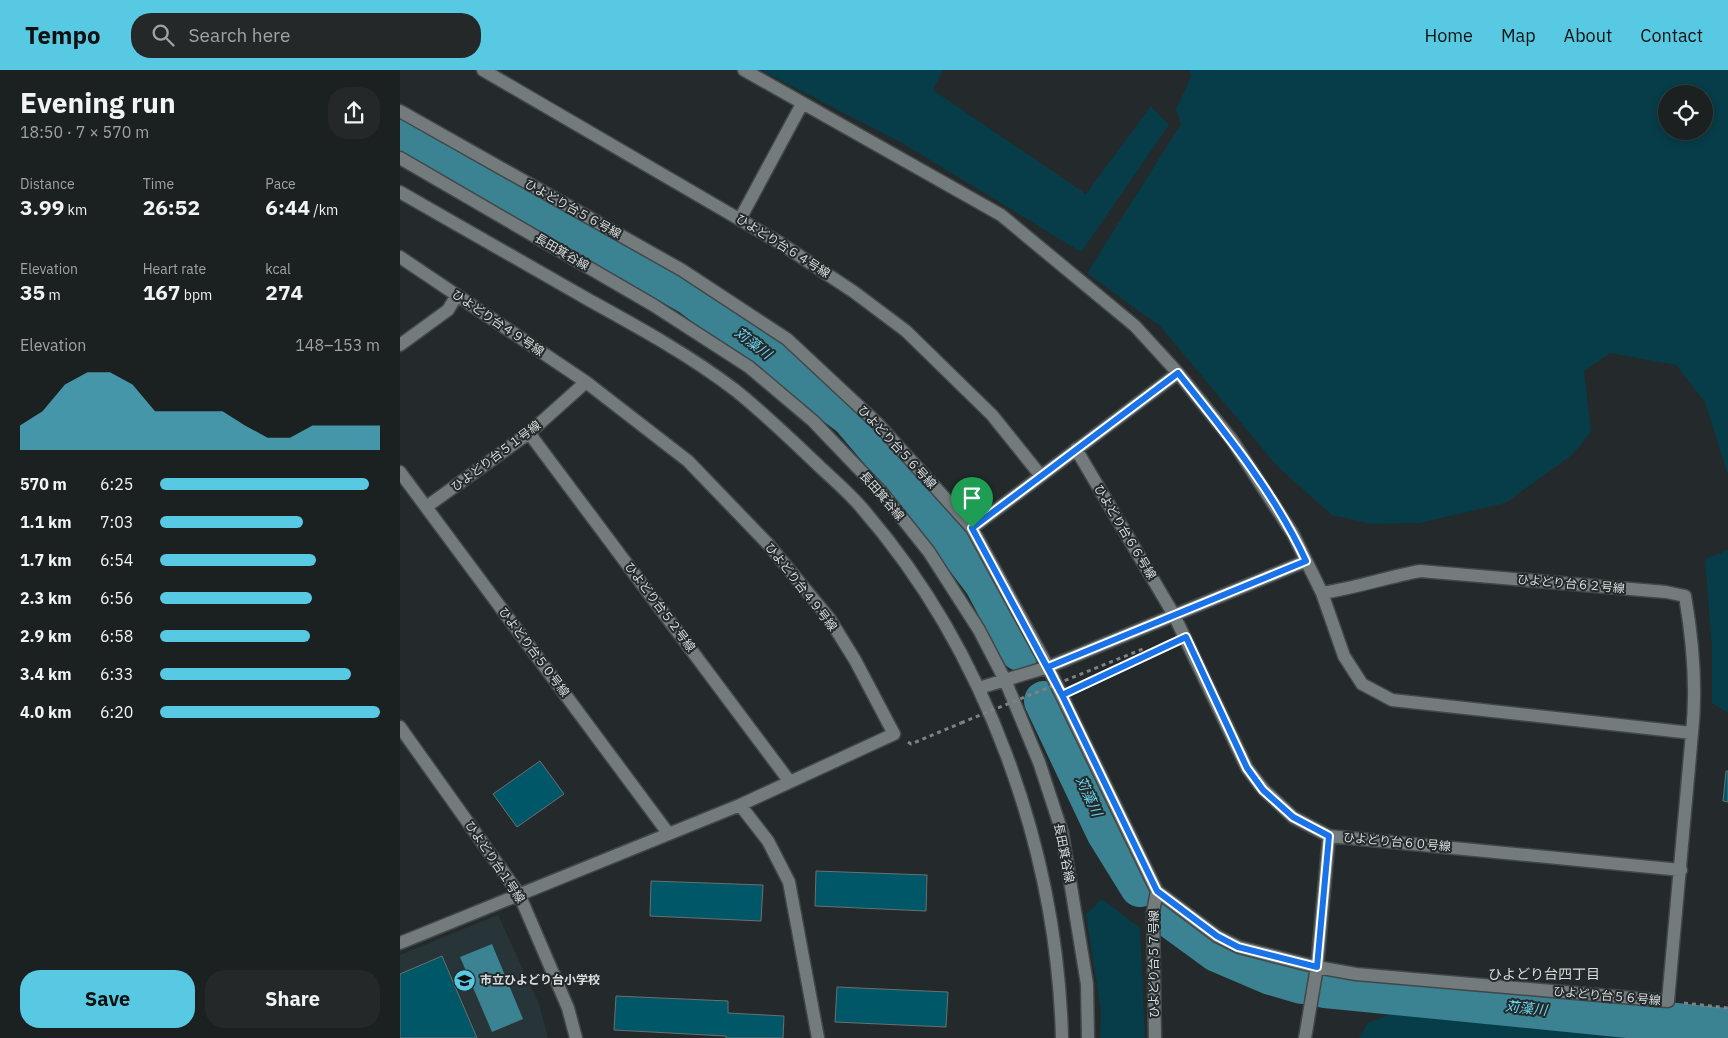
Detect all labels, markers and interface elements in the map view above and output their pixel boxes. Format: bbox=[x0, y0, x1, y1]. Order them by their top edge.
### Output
search box bbox=[131, 13, 481, 58]
text: Tempo bbox=[25, 19, 101, 51]
icon: search bbox=[149, 21, 177, 49]
text: Search here bbox=[189, 23, 290, 47]
text: Home bbox=[1425, 24, 1473, 47]
text: Map bbox=[1501, 24, 1536, 47]
text: About bbox=[1564, 24, 1612, 47]
text: Contact bbox=[1640, 24, 1703, 47]
text: Evening run bbox=[20, 84, 176, 121]
map controls bbox=[1658, 85, 1713, 140]
button: locate bbox=[1658, 85, 1713, 140]
button: share bbox=[328, 87, 380, 139]
text: 18:50 · 7 × 570 m bbox=[20, 122, 149, 142]
text: Distance bbox=[20, 175, 75, 193]
text: Time bbox=[143, 175, 174, 193]
text: Pace bbox=[265, 175, 296, 193]
street label: ひよどり台５６号線 bbox=[522, 176, 624, 241]
text: 3.99 bbox=[20, 193, 64, 221]
text: 26:52 bbox=[143, 193, 200, 221]
text: 6:44 bbox=[265, 193, 310, 221]
text: km bbox=[64, 201, 87, 219]
text: /km bbox=[310, 201, 338, 219]
street label: ひよどり台６４号線 bbox=[733, 211, 833, 281]
street label: 長田箕谷線 bbox=[533, 230, 592, 273]
text: Elevation bbox=[20, 260, 78, 278]
text: Heart rate bbox=[143, 260, 206, 278]
text: kcal bbox=[265, 260, 291, 278]
text: 35 bbox=[20, 278, 45, 306]
text: 167 bbox=[143, 278, 180, 306]
text: 274 bbox=[265, 278, 303, 306]
text: m bbox=[45, 286, 61, 304]
text: bpm bbox=[180, 286, 212, 304]
street label: ひよどり台４９号線 bbox=[449, 286, 547, 359]
water label: 苅藻川 bbox=[731, 323, 777, 364]
text: Elevation bbox=[20, 335, 86, 355]
text: 148–153 m bbox=[295, 335, 380, 355]
street label: ひよどり台５６号線 bbox=[855, 402, 940, 491]
street label: ひよどり台５１号線 bbox=[448, 417, 543, 494]
street label: 長田箕谷線 bbox=[857, 468, 908, 523]
text: 570 m bbox=[20, 474, 67, 494]
text: 6:25 bbox=[100, 474, 133, 494]
pin bbox=[951, 477, 993, 528]
street label: ひよどり台６６号線 bbox=[1091, 482, 1160, 582]
icon: arrive bbox=[958, 484, 986, 512]
text: 1.1 km bbox=[20, 512, 71, 532]
text: 7:03 bbox=[100, 512, 133, 532]
street label: ひよどり台４９号線 bbox=[762, 540, 841, 634]
text: 1.7 km bbox=[20, 550, 71, 570]
text: 6:54 bbox=[100, 550, 133, 570]
street label: ひよどり台５２号線 bbox=[622, 559, 699, 654]
street label: ひよどり台６２号線 bbox=[1517, 571, 1625, 596]
text: 2.3 km bbox=[20, 588, 71, 608]
text: 6:56 bbox=[100, 588, 133, 608]
street label: ひよどり台５０号線 bbox=[496, 604, 573, 699]
text: 2.9 km bbox=[20, 626, 71, 646]
text: 6:58 bbox=[100, 626, 133, 646]
text: 3.4 km bbox=[20, 664, 71, 684]
text: 6:33 bbox=[100, 664, 133, 684]
text: 4.0 km bbox=[20, 702, 71, 722]
text: 6:20 bbox=[100, 702, 133, 722]
water label: 苅藻川 bbox=[1072, 773, 1107, 821]
street label: ひよどり台１号線 bbox=[462, 818, 528, 906]
street label: 長田箕谷線 bbox=[1051, 822, 1078, 884]
street label: ひよどり台６０号線 bbox=[1343, 829, 1451, 854]
street label: ひよどり台５７号線 bbox=[1146, 910, 1161, 1018]
district label: ひよどり台四丁目 bbox=[1488, 965, 1600, 983]
school or university icon: 市立ひよどり台小学校 bbox=[452, 968, 476, 992]
button: Save bbox=[20, 970, 195, 1028]
button: Share bbox=[205, 970, 380, 1028]
place label: 市立ひよどり台小学校 bbox=[480, 972, 600, 987]
street label: ひよどり台５６号線 bbox=[1553, 983, 1661, 1008]
water label: 苅藻川 bbox=[1504, 997, 1550, 1019]

